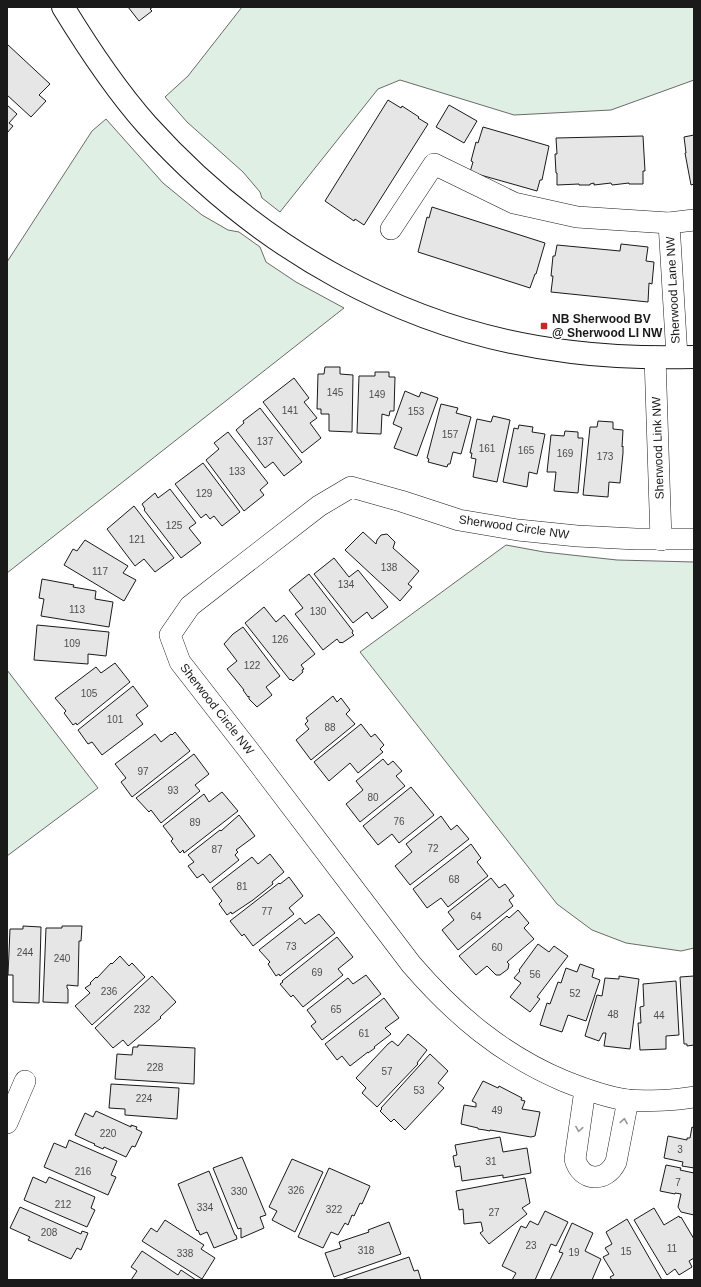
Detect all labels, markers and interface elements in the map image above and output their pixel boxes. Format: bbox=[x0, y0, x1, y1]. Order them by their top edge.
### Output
street label: Sherwood Lane NW bbox=[663, 235, 683, 344]
place label: NB Sherwood BV @ Sherwood LI NW bbox=[552, 312, 663, 340]
marker: NB Sherwood BV @ Sherwood LI NW bbox=[539, 321, 549, 331]
house number: 145 bbox=[327, 387, 344, 398]
house number: 149 bbox=[369, 389, 386, 400]
street label: Sherwood Link NW bbox=[649, 396, 667, 500]
house number: 141 bbox=[282, 405, 299, 416]
house number: 153 bbox=[408, 406, 425, 417]
house number: 157 bbox=[442, 429, 459, 440]
house number: 137 bbox=[257, 436, 274, 447]
house number: 161 bbox=[479, 443, 496, 454]
house number: 165 bbox=[518, 445, 535, 456]
house number: 169 bbox=[557, 448, 574, 459]
house number: 173 bbox=[597, 451, 614, 462]
house number: 133 bbox=[229, 466, 246, 477]
house number: 129 bbox=[196, 488, 213, 499]
street label: Sherwood Circle NW bbox=[458, 512, 571, 542]
house number: 125 bbox=[166, 520, 183, 531]
house number: 121 bbox=[129, 534, 146, 545]
house number: 138 bbox=[381, 562, 398, 573]
house number: 117 bbox=[92, 566, 108, 577]
house number: 134 bbox=[338, 579, 355, 590]
house number: 113 bbox=[69, 604, 85, 615]
house number: 130 bbox=[310, 606, 327, 617]
house number: 126 bbox=[272, 634, 289, 645]
house number: 109 bbox=[64, 638, 81, 649]
house number: 122 bbox=[244, 660, 261, 671]
street label: Sherwood Circle NW bbox=[177, 661, 257, 758]
house number: 105 bbox=[81, 688, 98, 699]
house number: 101 bbox=[107, 714, 124, 725]
house number: 88 bbox=[324, 722, 336, 733]
house number: 97 bbox=[137, 766, 149, 777]
house number: 93 bbox=[167, 785, 179, 796]
house number: 80 bbox=[367, 792, 379, 803]
house number: 76 bbox=[393, 816, 405, 827]
house number: 89 bbox=[189, 817, 201, 828]
house number: 72 bbox=[427, 843, 439, 854]
house number: 87 bbox=[211, 844, 223, 855]
house number: 68 bbox=[448, 874, 460, 885]
house number: 81 bbox=[236, 881, 248, 892]
house number: 77 bbox=[261, 906, 273, 917]
house number: 64 bbox=[470, 911, 482, 922]
house number: 73 bbox=[285, 941, 297, 952]
house number: 60 bbox=[491, 942, 503, 953]
house number: 244 bbox=[17, 947, 34, 958]
house number: 240 bbox=[54, 953, 71, 964]
house number: 69 bbox=[311, 967, 323, 978]
house number: 56 bbox=[529, 969, 541, 980]
house number: 236 bbox=[101, 986, 118, 997]
house number: 52 bbox=[569, 988, 581, 999]
house number: 232 bbox=[134, 1004, 151, 1015]
house number: 65 bbox=[330, 1004, 342, 1015]
house number: 48 bbox=[607, 1009, 619, 1020]
house number: 44 bbox=[653, 1010, 665, 1021]
house number: 61 bbox=[358, 1028, 370, 1039]
house number: 228 bbox=[147, 1062, 164, 1073]
house number: 57 bbox=[381, 1066, 393, 1077]
house number: 53 bbox=[413, 1085, 425, 1096]
house number: 224 bbox=[136, 1093, 153, 1104]
house number: 49 bbox=[491, 1105, 503, 1116]
one-way arrow bbox=[619, 1118, 628, 1124]
one-way arrow bbox=[575, 1125, 584, 1132]
house number: 220 bbox=[100, 1128, 117, 1139]
house number: 3 bbox=[677, 1144, 683, 1155]
house number: 31 bbox=[485, 1156, 497, 1167]
house number: 216 bbox=[75, 1166, 92, 1177]
house number: 7 bbox=[675, 1177, 681, 1188]
house number: 326 bbox=[288, 1185, 305, 1196]
house number: 330 bbox=[231, 1186, 248, 1197]
house number: 212 bbox=[55, 1199, 72, 1210]
house number: 334 bbox=[197, 1202, 214, 1213]
house number: 322 bbox=[326, 1204, 343, 1215]
house number: 27 bbox=[488, 1207, 500, 1218]
house number: 208 bbox=[41, 1227, 58, 1238]
house number: 23 bbox=[525, 1240, 537, 1251]
house number: 11 bbox=[667, 1243, 678, 1254]
house number: 318 bbox=[358, 1245, 375, 1256]
house number: 15 bbox=[620, 1246, 632, 1257]
house number: 19 bbox=[568, 1247, 580, 1258]
house number: 338 bbox=[177, 1248, 194, 1259]

